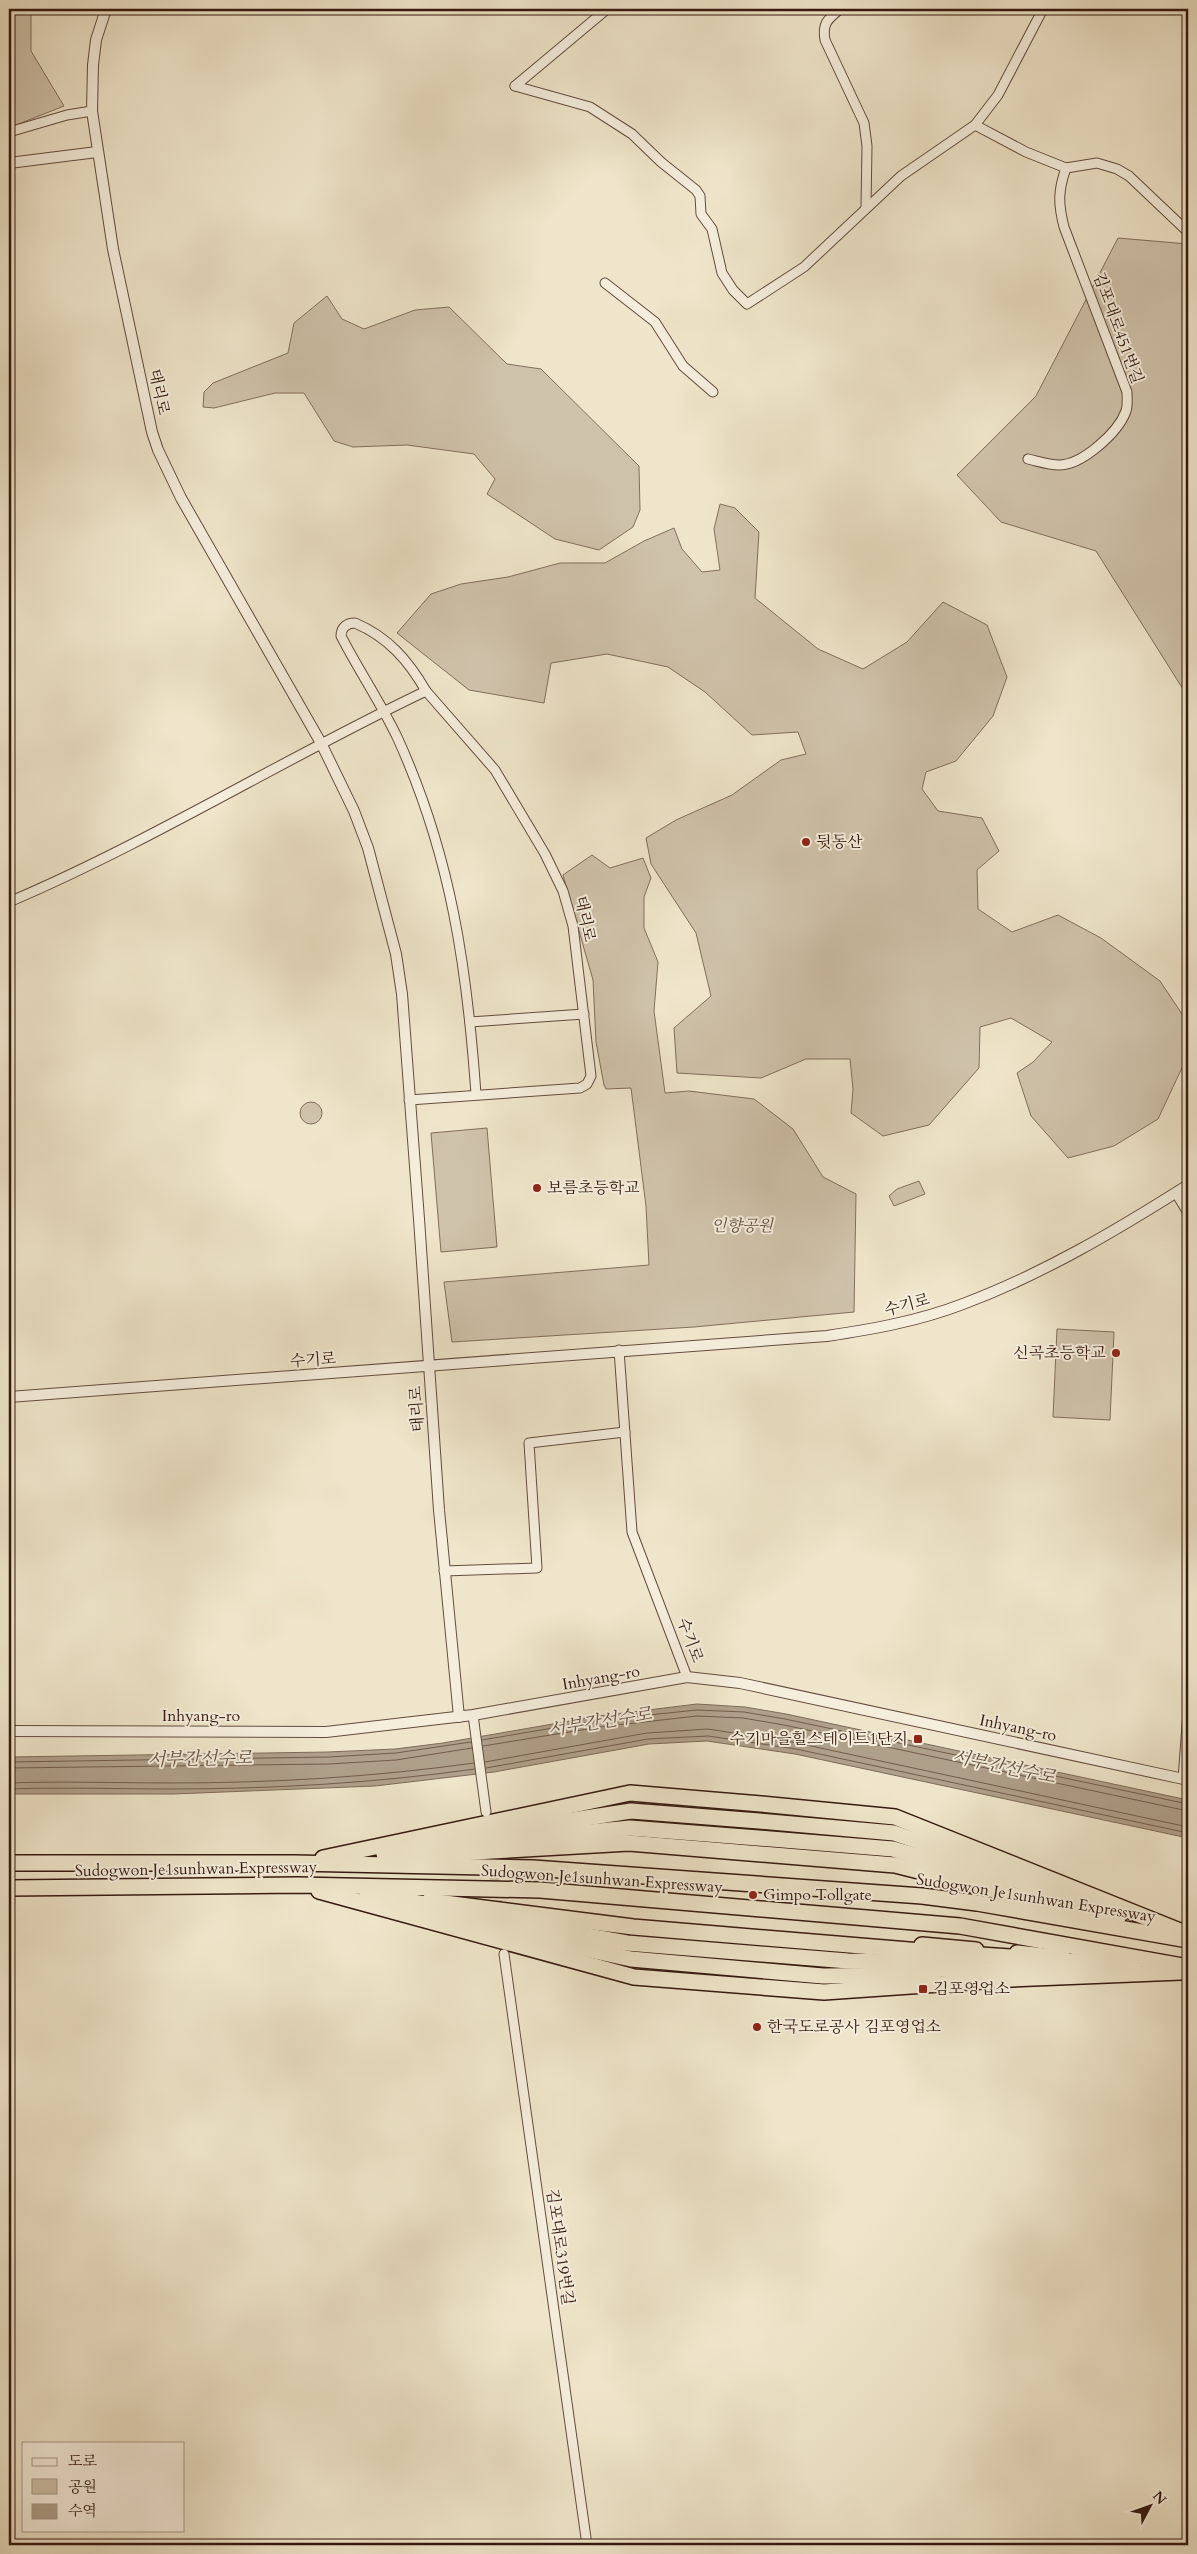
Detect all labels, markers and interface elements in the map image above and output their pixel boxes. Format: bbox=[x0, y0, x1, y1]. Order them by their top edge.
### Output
street label: 김포대로451번길 bbox=[1088, 269, 1148, 387]
street label: 태리로 bbox=[143, 367, 175, 417]
place label: 뒷동산 bbox=[816, 831, 863, 853]
marker: 뒷동산 bbox=[800, 836, 812, 848]
street label: 태리로 bbox=[569, 894, 601, 944]
place label: 보름초등학교 bbox=[547, 1177, 640, 1199]
marker: 보름초등학교 bbox=[531, 1182, 543, 1194]
park label: 인향공원 bbox=[711, 1215, 774, 1237]
street label: 수기로 bbox=[882, 1288, 933, 1322]
place label: 신곡초등학교 bbox=[1013, 1342, 1106, 1364]
street label: 수기로 bbox=[289, 1347, 337, 1373]
marker: 신곡초등학교 bbox=[1110, 1347, 1122, 1359]
street label: 태리로 bbox=[404, 1385, 430, 1433]
street label: 수기로 bbox=[672, 1614, 708, 1666]
street label: Inhyang-ro bbox=[560, 1660, 642, 1696]
water label: 서부간선수로 bbox=[547, 1701, 654, 1743]
street label: Inhyang-ro bbox=[162, 1705, 241, 1727]
street label: Inhyang-ro bbox=[977, 1709, 1059, 1747]
place label: 수기마을힐스테이트1단지 bbox=[730, 1728, 908, 1750]
marker: 수기마을힐스테이트1단지 bbox=[912, 1733, 924, 1745]
water label: 서부간선수로 bbox=[950, 1744, 1058, 1790]
water label: 서부간선수로 bbox=[148, 1746, 253, 1772]
street label: Sudogwon Je1sunhwan Expressway bbox=[75, 1856, 318, 1882]
street label: Sudogwon Je1sunhwan Expressway bbox=[480, 1860, 724, 1898]
street label: Sudogwon Je1sunhwan Expressway bbox=[915, 1868, 1158, 1928]
place label: Gimpo Tollgate bbox=[763, 1884, 872, 1906]
marker: Gimpo Tollgate bbox=[747, 1889, 759, 1901]
place label: 김포영업소 bbox=[933, 1978, 1010, 2000]
marker: 김포영업소 bbox=[917, 1983, 929, 1995]
place label: 한국도로공사 김포영업소 bbox=[767, 2016, 941, 2038]
marker: 한국도로공사 김포영업소 bbox=[751, 2021, 763, 2033]
street label: 김포대로319번길 bbox=[541, 2187, 579, 2307]
legend bbox=[22, 2442, 185, 2532]
text: 도로 bbox=[68, 2451, 97, 2471]
text: 공원 bbox=[68, 2477, 97, 2497]
north arrow bbox=[1124, 2482, 1174, 2532]
text: N bbox=[1148, 2487, 1171, 2509]
text: 수역 bbox=[68, 2501, 97, 2521]

